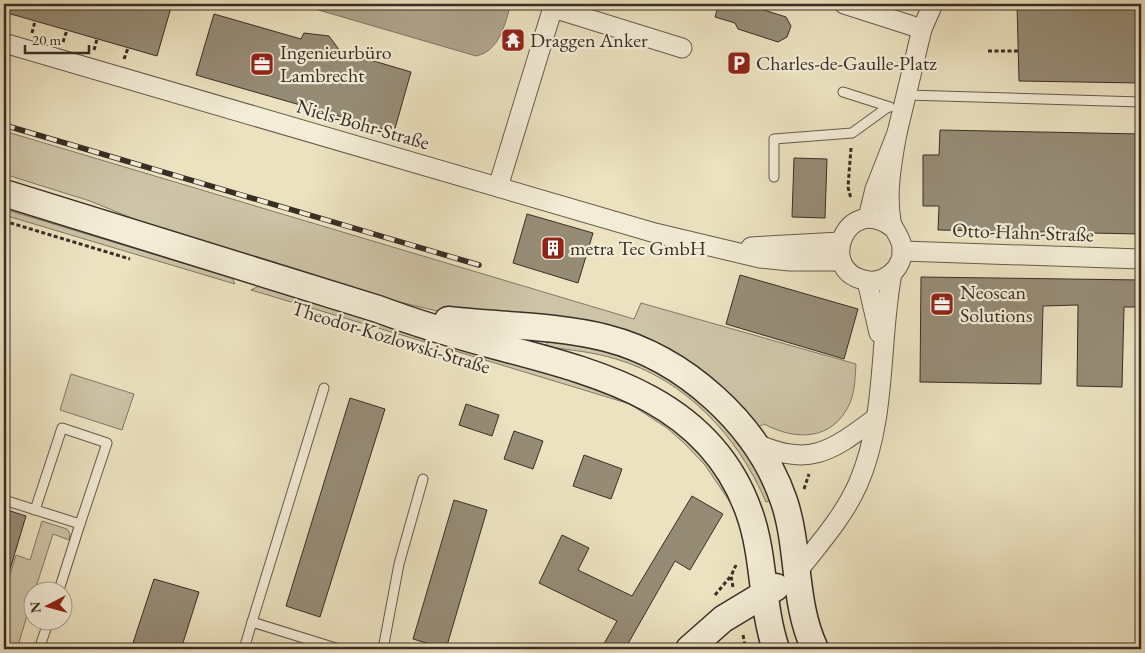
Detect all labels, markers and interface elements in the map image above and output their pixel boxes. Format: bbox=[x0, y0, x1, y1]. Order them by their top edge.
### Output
scale bar bbox=[25, 22, 89, 54]
temple icon: Draggen Anker bbox=[500, 27, 526, 53]
place label: Draggen Anker bbox=[530, 27, 648, 53]
text: 20 m bbox=[32, 30, 61, 49]
place label: Ingenieurbüro Lambrecht bbox=[280, 39, 392, 88]
parking icon: Charles-de-Gaulle-Platz bbox=[726, 50, 752, 76]
place label: Charles-de-Gaulle-Platz bbox=[756, 50, 937, 76]
office icon: Ingenieurbüro Lambrecht bbox=[249, 51, 275, 77]
street label: Niels-Bohr-Straße bbox=[293, 93, 433, 155]
street label: Otto-Hahn-Straße bbox=[952, 217, 1095, 247]
building icon: metra Tec GmbH bbox=[540, 235, 566, 261]
place label: metra Tec GmbH bbox=[570, 235, 706, 261]
place label: Neoscan Solutions bbox=[960, 279, 1032, 328]
office icon: Neoscan Solutions bbox=[929, 291, 955, 317]
street label: Theodor-Kozlowski-Straße bbox=[288, 294, 494, 380]
north arrow bbox=[22, 580, 72, 630]
text: N bbox=[25, 600, 45, 614]

